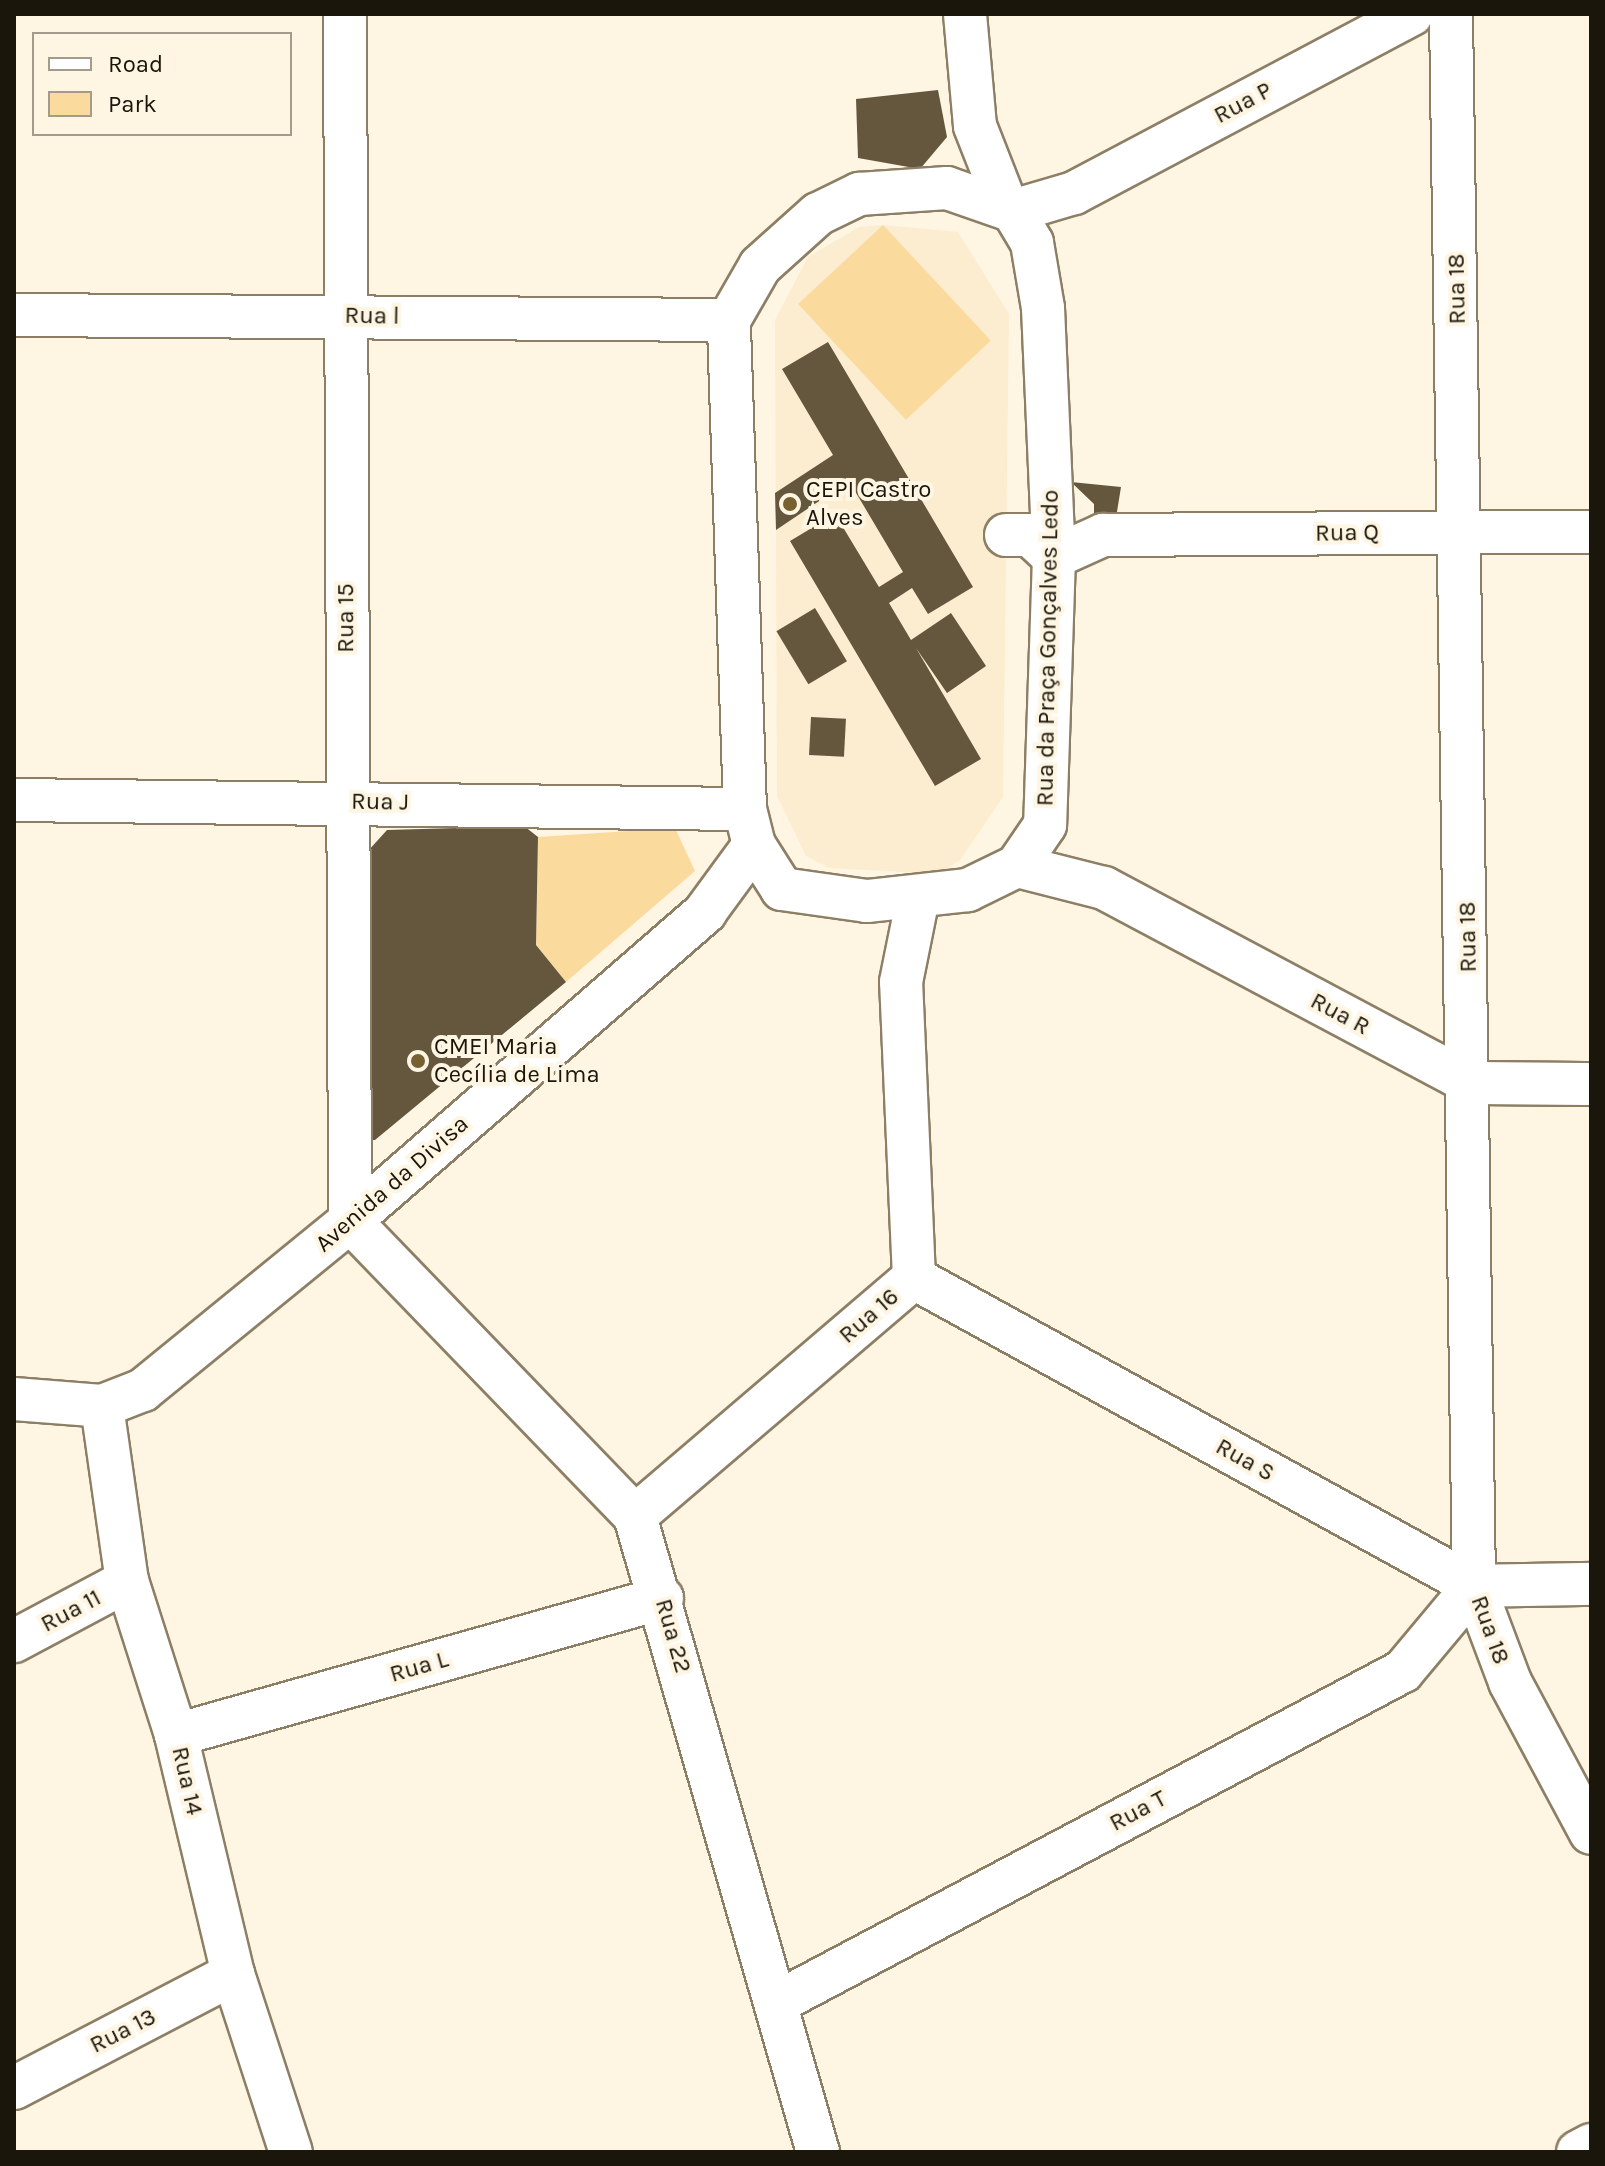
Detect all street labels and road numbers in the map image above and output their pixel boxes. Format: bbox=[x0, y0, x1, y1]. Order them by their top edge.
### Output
street label: Rua P bbox=[1209, 76, 1277, 130]
street label: Rua 18 bbox=[1442, 253, 1472, 325]
street label: Rua l bbox=[344, 301, 400, 331]
street label: Rua da Praça Gonçalves Ledo bbox=[1031, 489, 1065, 807]
street label: Rua Q bbox=[1315, 518, 1379, 548]
street label: Rua 15 bbox=[332, 583, 360, 653]
street label: Rua J bbox=[351, 787, 409, 817]
street label: Rua 18 bbox=[1453, 901, 1483, 973]
street label: Rua R bbox=[1305, 987, 1375, 1041]
street label: Avenida da Divisa bbox=[310, 1110, 474, 1258]
street label: Rua 16 bbox=[833, 1282, 905, 1350]
street label: Rua S bbox=[1211, 1432, 1279, 1488]
street label: Rua 11 bbox=[36, 1583, 106, 1639]
street label: Rua 18 bbox=[1464, 1592, 1516, 1668]
street label: Rua 22 bbox=[649, 1596, 697, 1676]
street label: Rua L bbox=[386, 1645, 452, 1689]
street label: Rua 14 bbox=[165, 1744, 209, 1818]
street label: Rua T bbox=[1105, 1784, 1171, 1838]
street label: Rua 13 bbox=[85, 2002, 161, 2060]

